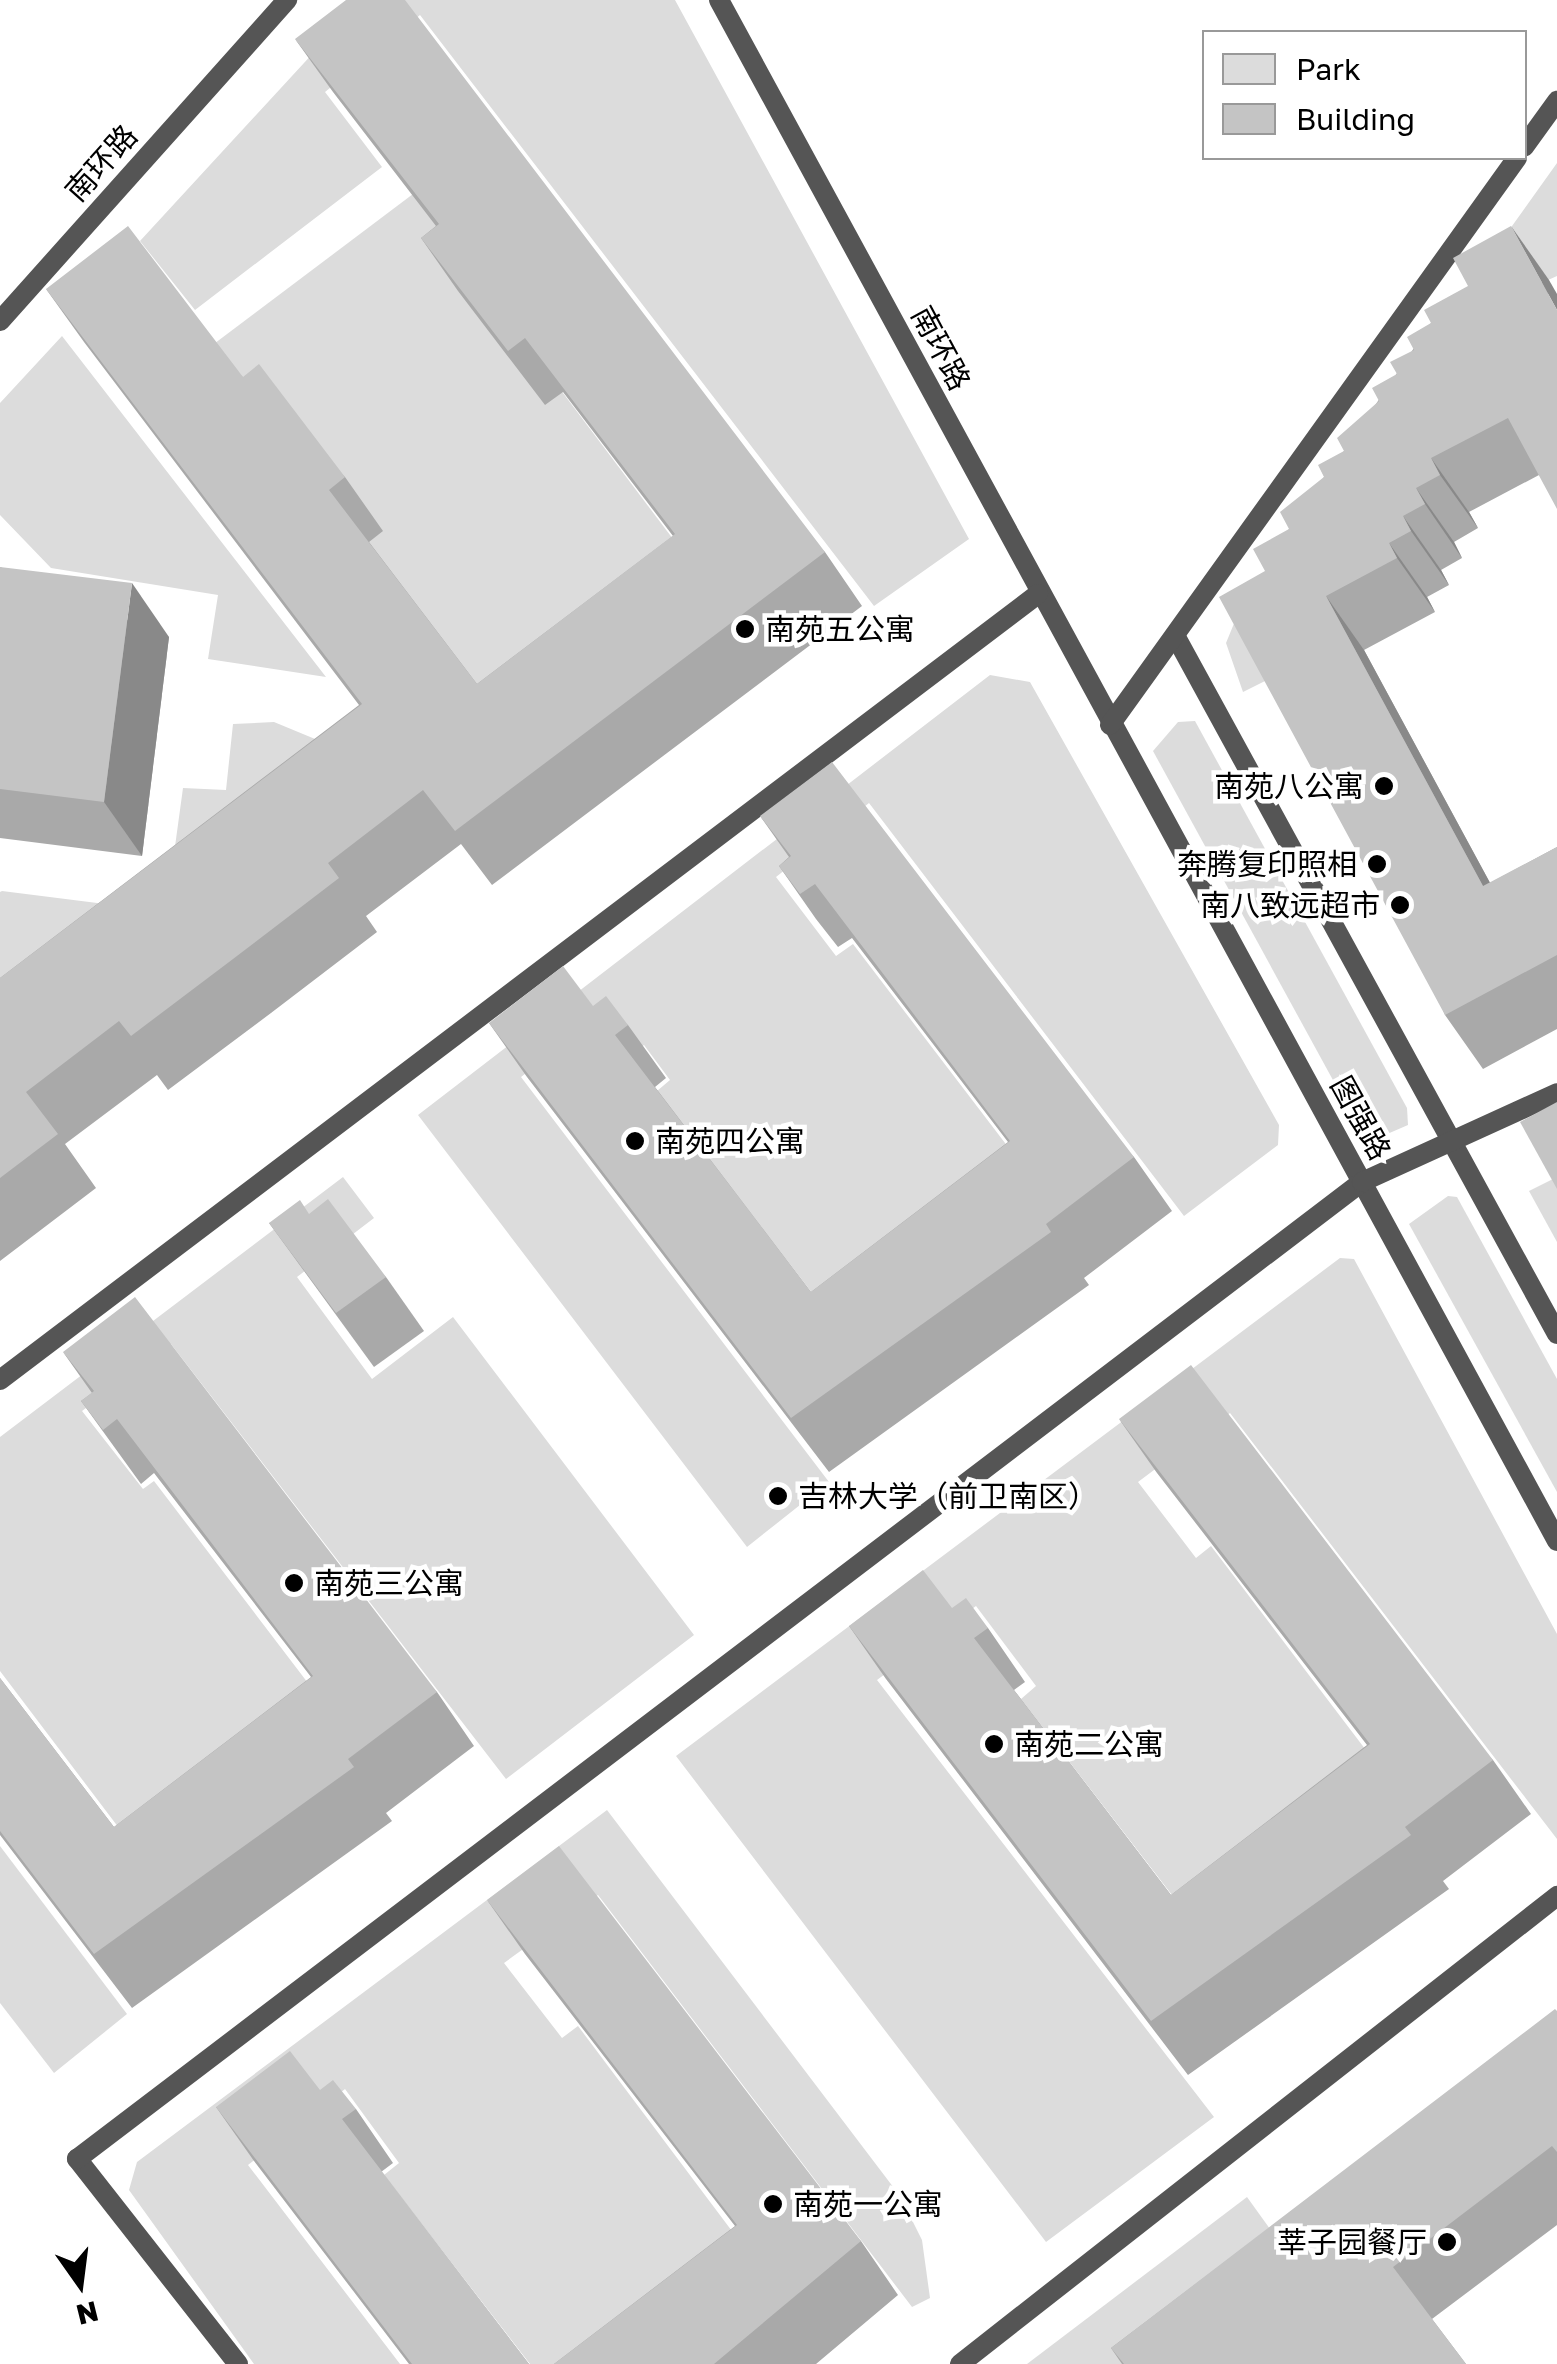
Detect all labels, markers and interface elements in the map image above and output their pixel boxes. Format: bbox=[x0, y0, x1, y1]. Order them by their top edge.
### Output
legend bbox=[1202, 30, 1527, 160]
text: Park bbox=[1296, 51, 1361, 87]
text: Building bbox=[1296, 101, 1415, 137]
street label: 南环路 bbox=[58, 118, 144, 208]
street label: 南环路 bbox=[904, 300, 978, 396]
place label: 南苑五公寓 bbox=[765, 611, 915, 647]
marker: 南苑五公寓 bbox=[734, 618, 756, 640]
place label: 南苑八公寓 bbox=[1214, 768, 1364, 804]
marker: 南苑八公寓 bbox=[1373, 775, 1395, 797]
place label: 奔腾复印照相 bbox=[1177, 846, 1357, 882]
marker: 奔腾复印照相 bbox=[1366, 853, 1388, 875]
place label: 南八致远超市 bbox=[1200, 887, 1380, 923]
marker: 南八致远超市 bbox=[1389, 894, 1411, 916]
street label: 图强路 bbox=[1323, 1070, 1399, 1166]
place label: 南苑四公寓 bbox=[655, 1123, 805, 1159]
marker: 南苑四公寓 bbox=[624, 1130, 646, 1152]
place label: 吉林大学（前卫南区） bbox=[798, 1478, 1098, 1514]
marker: 吉林大学（前卫南区） bbox=[767, 1485, 789, 1507]
place label: 南苑三公寓 bbox=[314, 1565, 464, 1601]
marker: 南苑三公寓 bbox=[283, 1572, 305, 1594]
place label: 南苑二公寓 bbox=[1014, 1726, 1164, 1762]
marker: 南苑二公寓 bbox=[983, 1733, 1005, 1755]
place label: 南苑一公寓 bbox=[793, 2186, 943, 2222]
marker: 南苑一公寓 bbox=[762, 2193, 784, 2215]
place label: 莘子园餐厅 bbox=[1277, 2224, 1427, 2260]
marker: 莘子园餐厅 bbox=[1436, 2231, 1458, 2253]
north arrow bbox=[30, 2234, 130, 2334]
text: N bbox=[73, 2295, 102, 2332]

